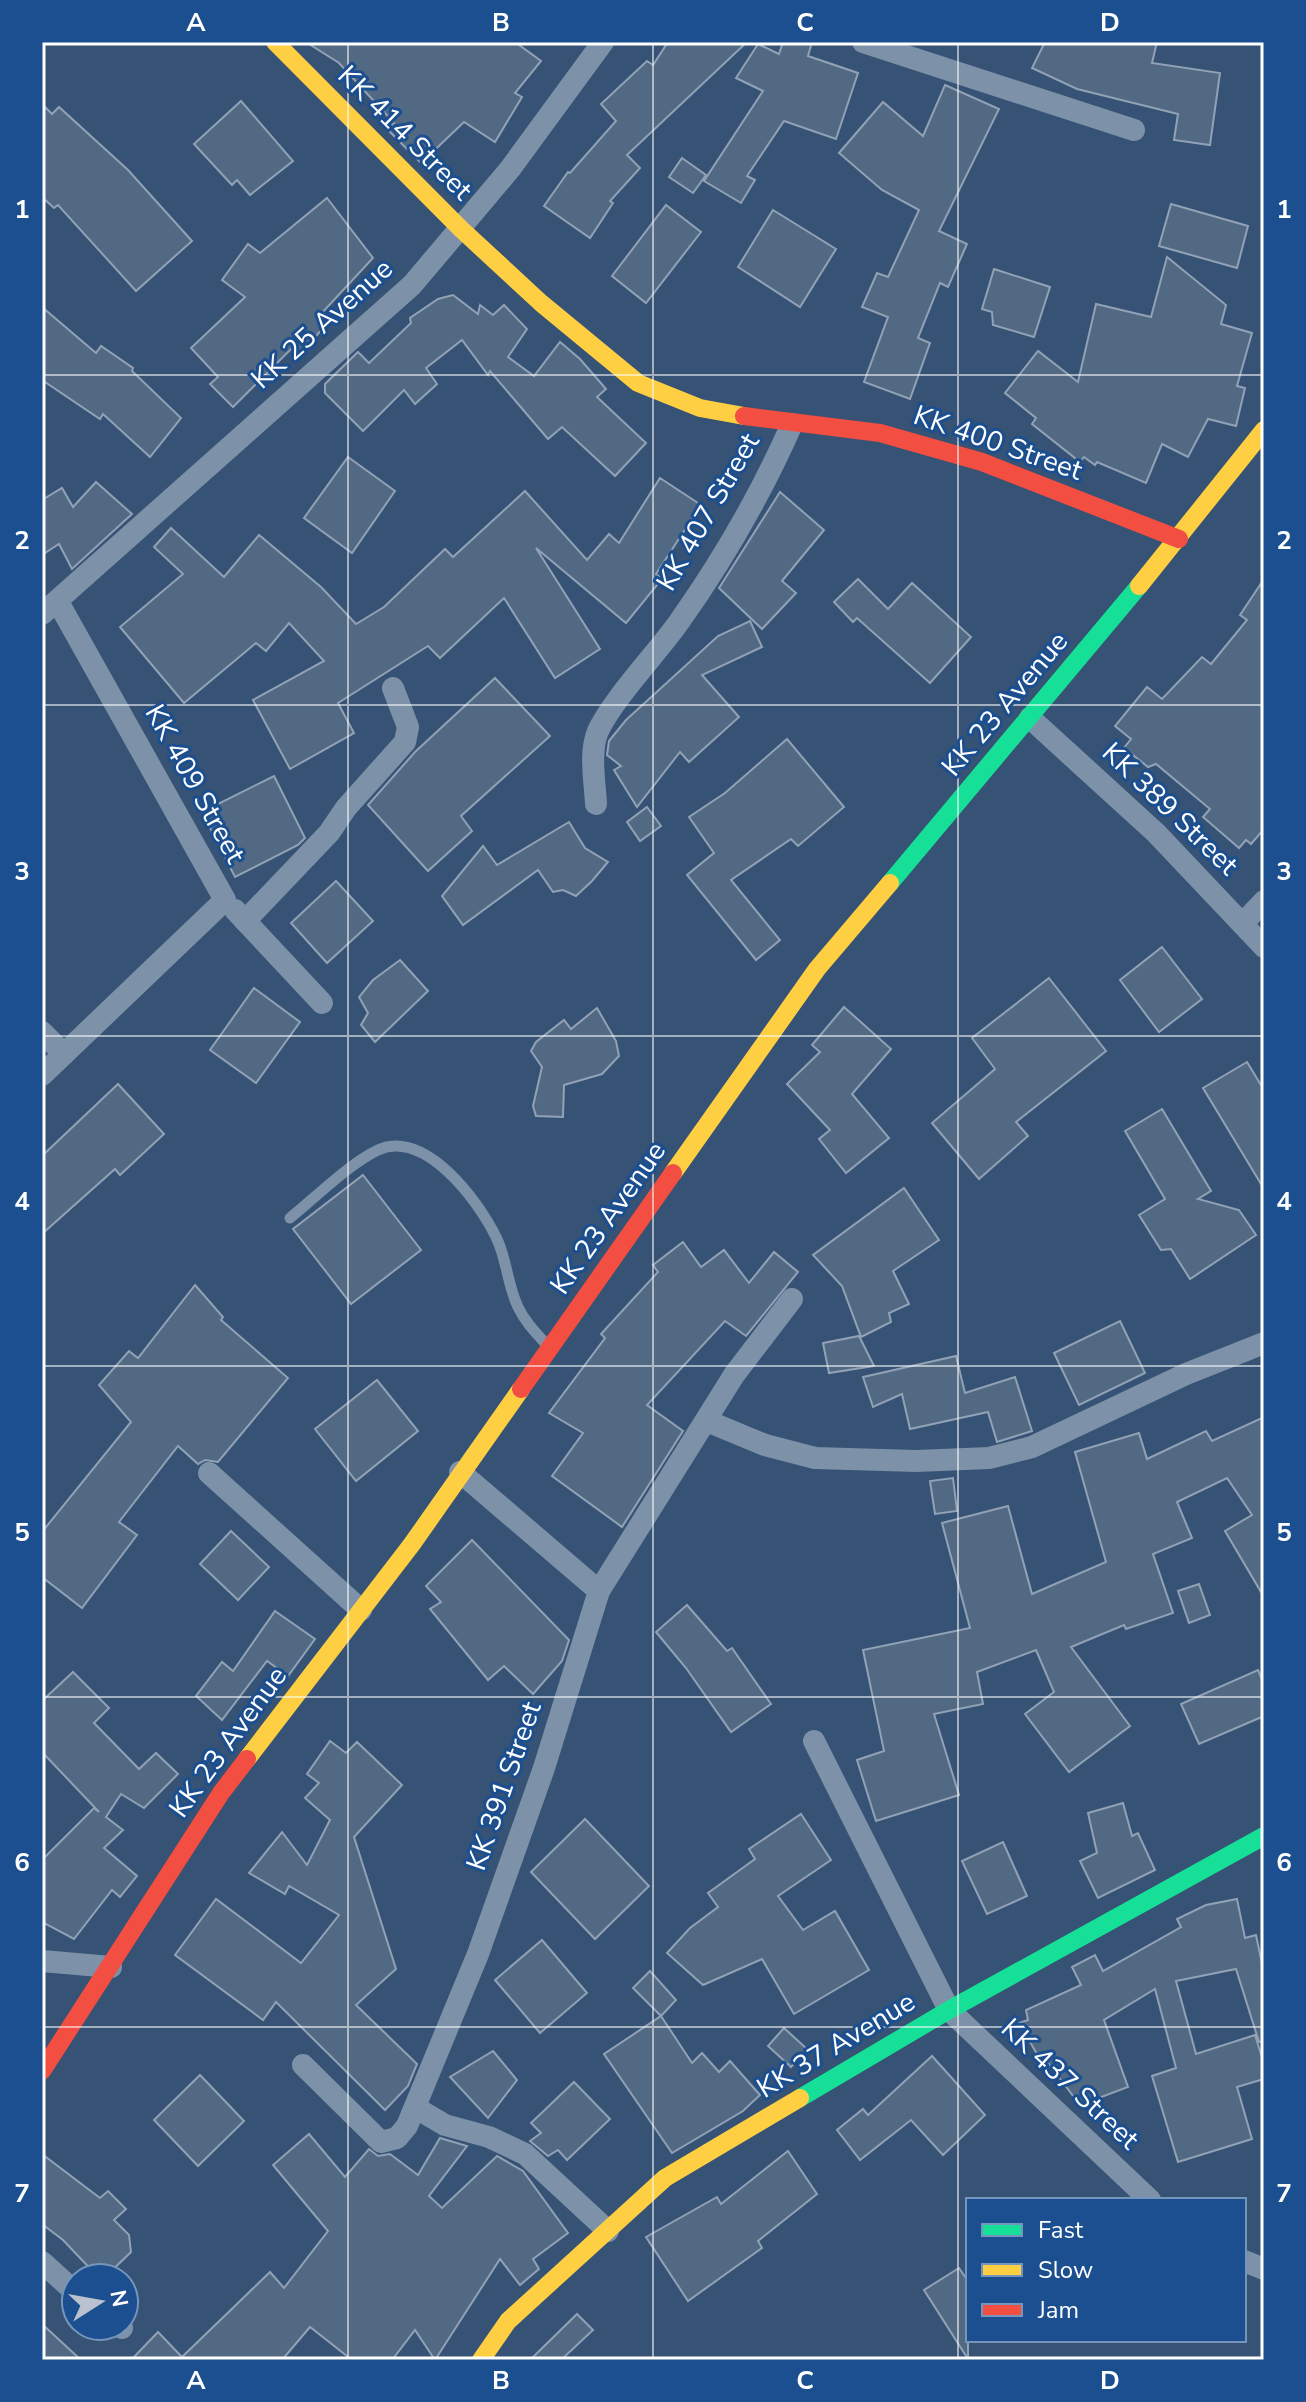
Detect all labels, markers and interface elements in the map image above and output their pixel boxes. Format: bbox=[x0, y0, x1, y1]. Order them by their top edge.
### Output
text: A bbox=[186, 5, 206, 40]
text: B bbox=[492, 5, 510, 40]
text: C bbox=[796, 5, 814, 40]
text: D bbox=[1100, 5, 1120, 40]
street label: KK 414 Street bbox=[329, 57, 481, 209]
text: 1 bbox=[14, 192, 30, 227]
text: 1 bbox=[1276, 192, 1292, 227]
street label: KK 25 Avenue bbox=[243, 250, 401, 398]
street label: KK 400 Street bbox=[909, 396, 1088, 490]
street label: KK 407 Street bbox=[647, 426, 769, 598]
text: 2 bbox=[14, 523, 30, 558]
text: 2 bbox=[1276, 523, 1292, 558]
street label: KK 23 Avenue bbox=[933, 623, 1077, 785]
street label: KK 409 Street bbox=[136, 698, 254, 870]
street label: KK 389 Street bbox=[1093, 734, 1247, 884]
text: 3 bbox=[14, 854, 30, 889]
text: 3 bbox=[1276, 854, 1292, 889]
street label: KK 23 Avenue bbox=[541, 1134, 675, 1302]
text: 4 bbox=[14, 1184, 30, 1219]
text: 4 bbox=[1276, 1184, 1292, 1219]
text: 5 bbox=[14, 1515, 30, 1550]
text: 5 bbox=[1276, 1515, 1292, 1550]
street label: KK 23 Avenue bbox=[160, 1659, 296, 1825]
street label: KK 391 Street bbox=[457, 1696, 551, 1875]
text: 6 bbox=[14, 1845, 30, 1880]
text: 6 bbox=[1276, 1845, 1292, 1880]
street label: KK 37 Avenue bbox=[750, 1983, 922, 2107]
street label: KK 437 Street bbox=[993, 2010, 1148, 2158]
text: 7 bbox=[14, 2176, 30, 2211]
text: 7 bbox=[1276, 2176, 1292, 2211]
legend bbox=[966, 2198, 1246, 2342]
text: Fast bbox=[1038, 2214, 1084, 2246]
text: Slow bbox=[1038, 2254, 1093, 2286]
north arrow bbox=[60, 2262, 140, 2342]
text: N bbox=[102, 2287, 135, 2309]
text: Jam bbox=[1037, 2294, 1079, 2326]
text: A bbox=[186, 2363, 206, 2398]
text: B bbox=[492, 2363, 510, 2398]
text: C bbox=[796, 2363, 814, 2398]
text: D bbox=[1100, 2363, 1120, 2398]

